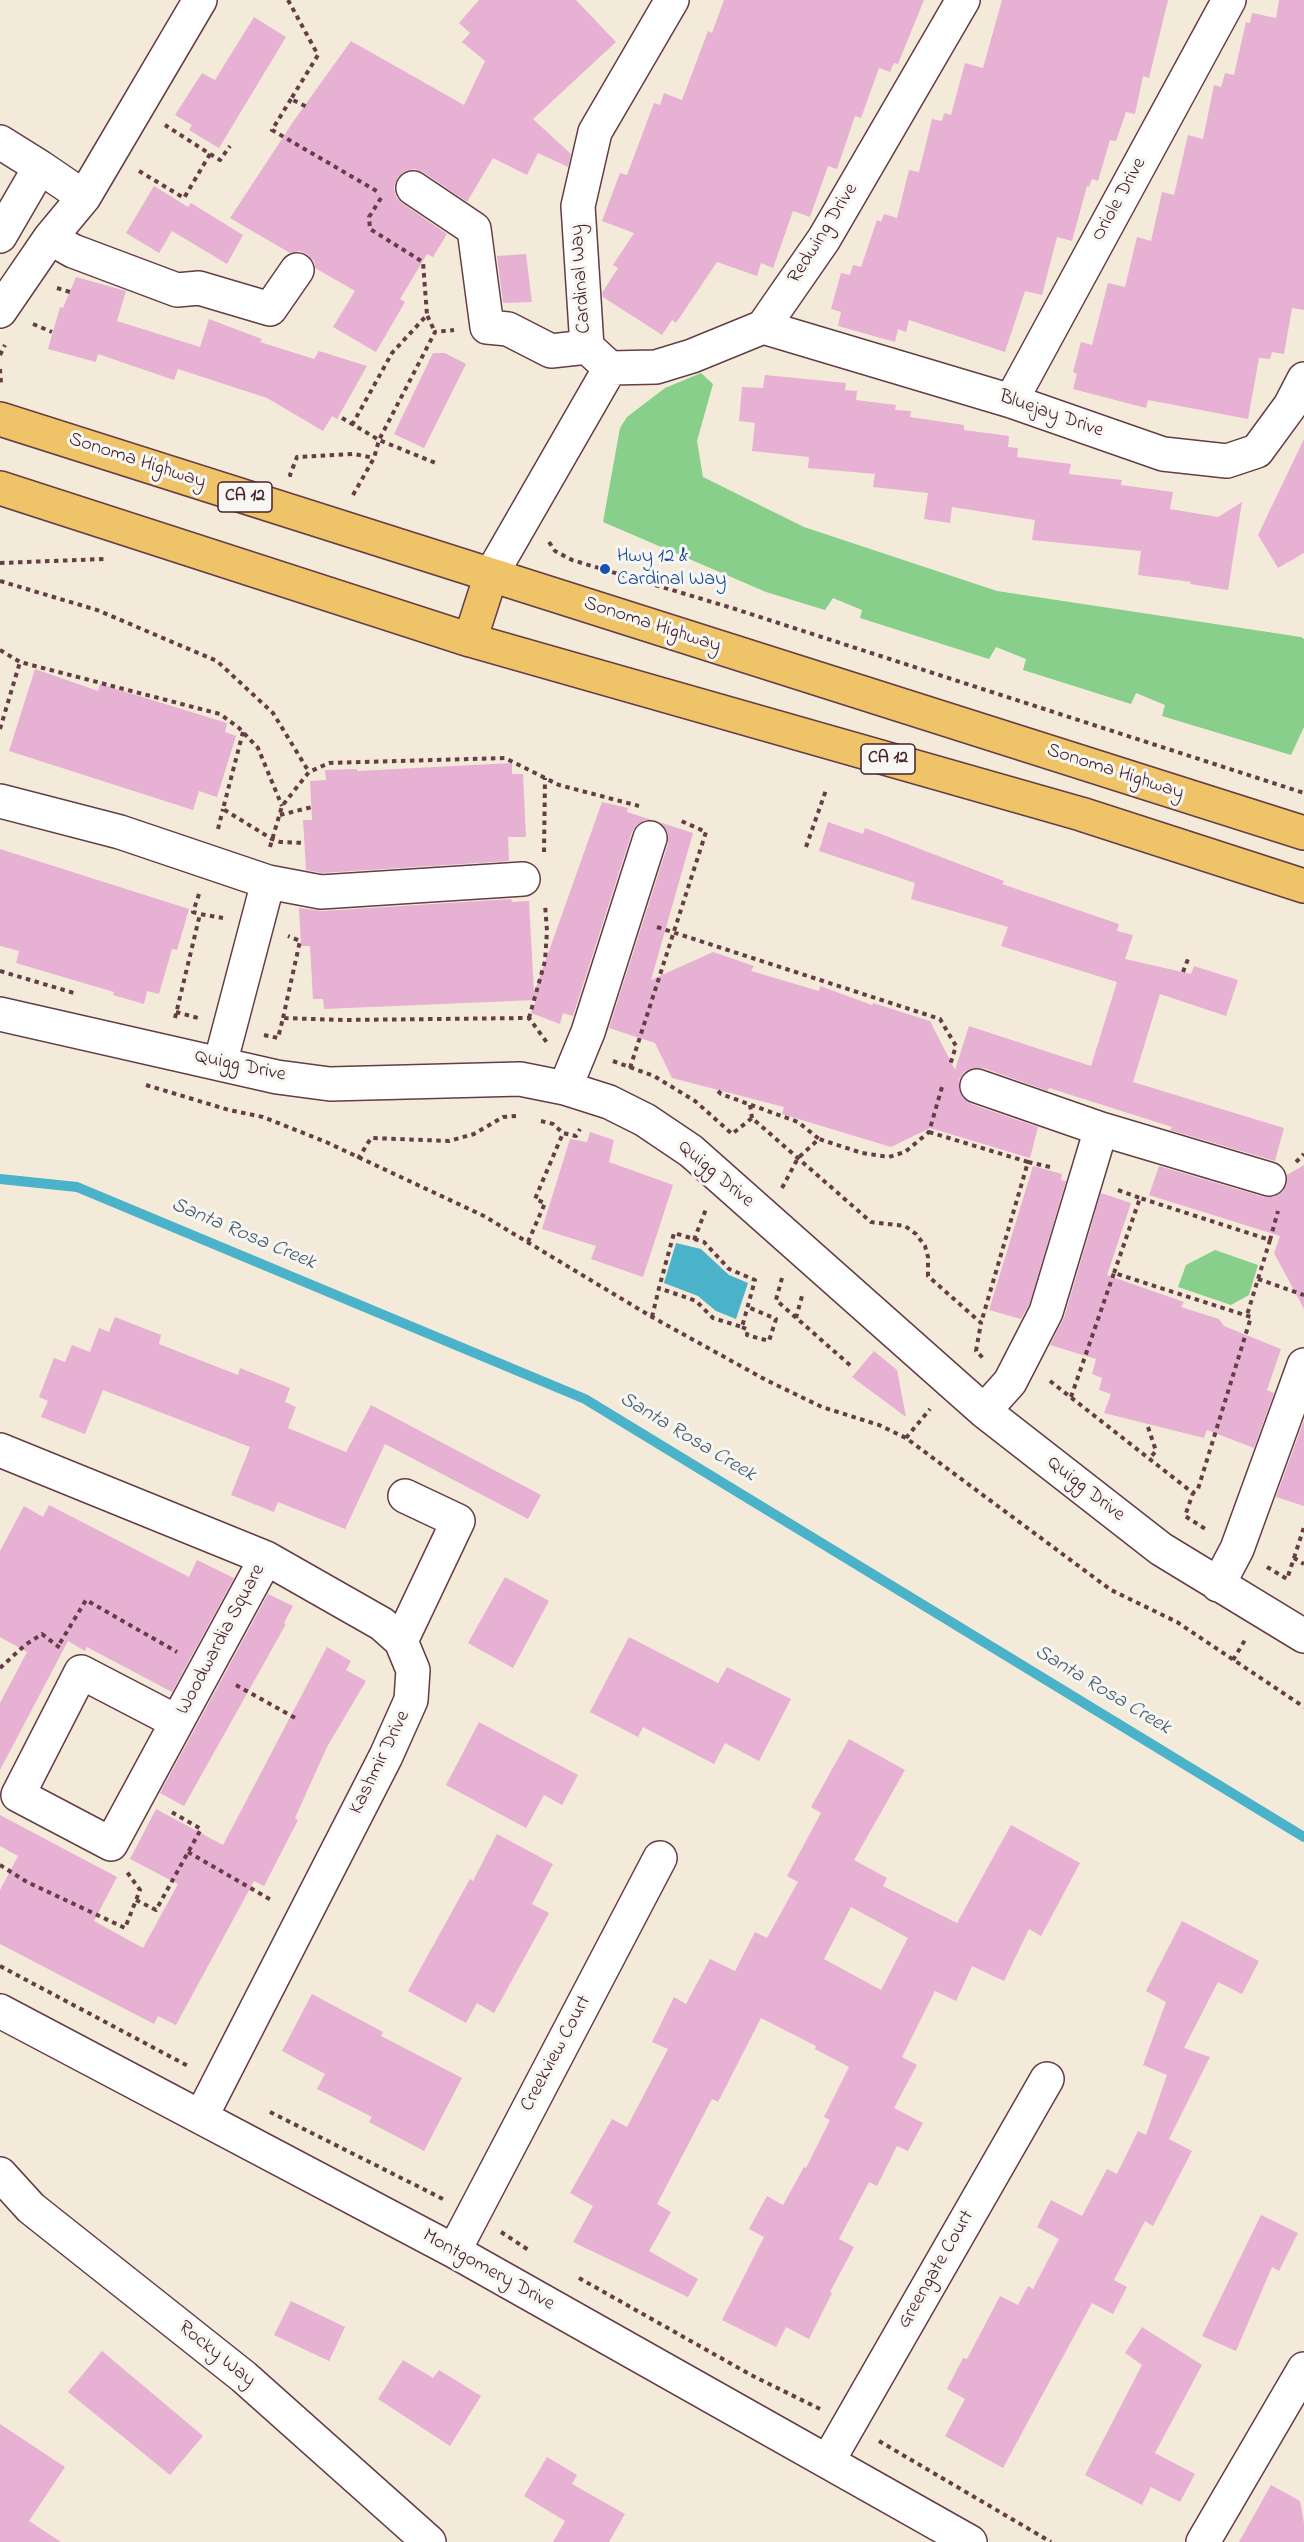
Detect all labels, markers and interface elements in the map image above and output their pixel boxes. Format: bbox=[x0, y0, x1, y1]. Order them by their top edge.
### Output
street label: Oriole Drive bbox=[1087, 154, 1153, 246]
street label: Redwing Drive bbox=[784, 179, 864, 289]
street label: Cardinal Way bbox=[566, 224, 598, 334]
street label: Bluejay Drive bbox=[996, 386, 1106, 444]
street label: Sonoma Highway bbox=[65, 429, 209, 495]
road number: CA 12 bbox=[218, 482, 272, 512]
place label: Hwy 12 & Cardinal Way bbox=[617, 546, 726, 593]
marker: Hwy 12 & Cardinal Way bbox=[598, 562, 612, 576]
street label: Sonoma Highway bbox=[580, 593, 724, 659]
street label: Sonoma Highway bbox=[1043, 740, 1187, 806]
road number: CA 12 bbox=[861, 744, 915, 774]
street label: Quigg Drive bbox=[192, 1046, 288, 1088]
street label: Quigg Drive bbox=[672, 1136, 758, 1214]
water label: Santa Rosa Creek bbox=[167, 1193, 319, 1277]
water label: Santa Rosa Creek bbox=[614, 1387, 760, 1489]
street label: Quigg Drive bbox=[1041, 1452, 1129, 1528]
street label: Woodwardia Square bbox=[172, 1561, 272, 1719]
water label: Santa Rosa Creek bbox=[1029, 1640, 1175, 1742]
street label: Kashmir Drive bbox=[346, 1707, 416, 1819]
street label: Creekview Court bbox=[516, 1992, 598, 2116]
street label: Greengate Court bbox=[893, 2207, 981, 2333]
street label: Montgomery Drive bbox=[418, 2225, 558, 2317]
street label: Rocky Way bbox=[172, 2317, 260, 2393]

